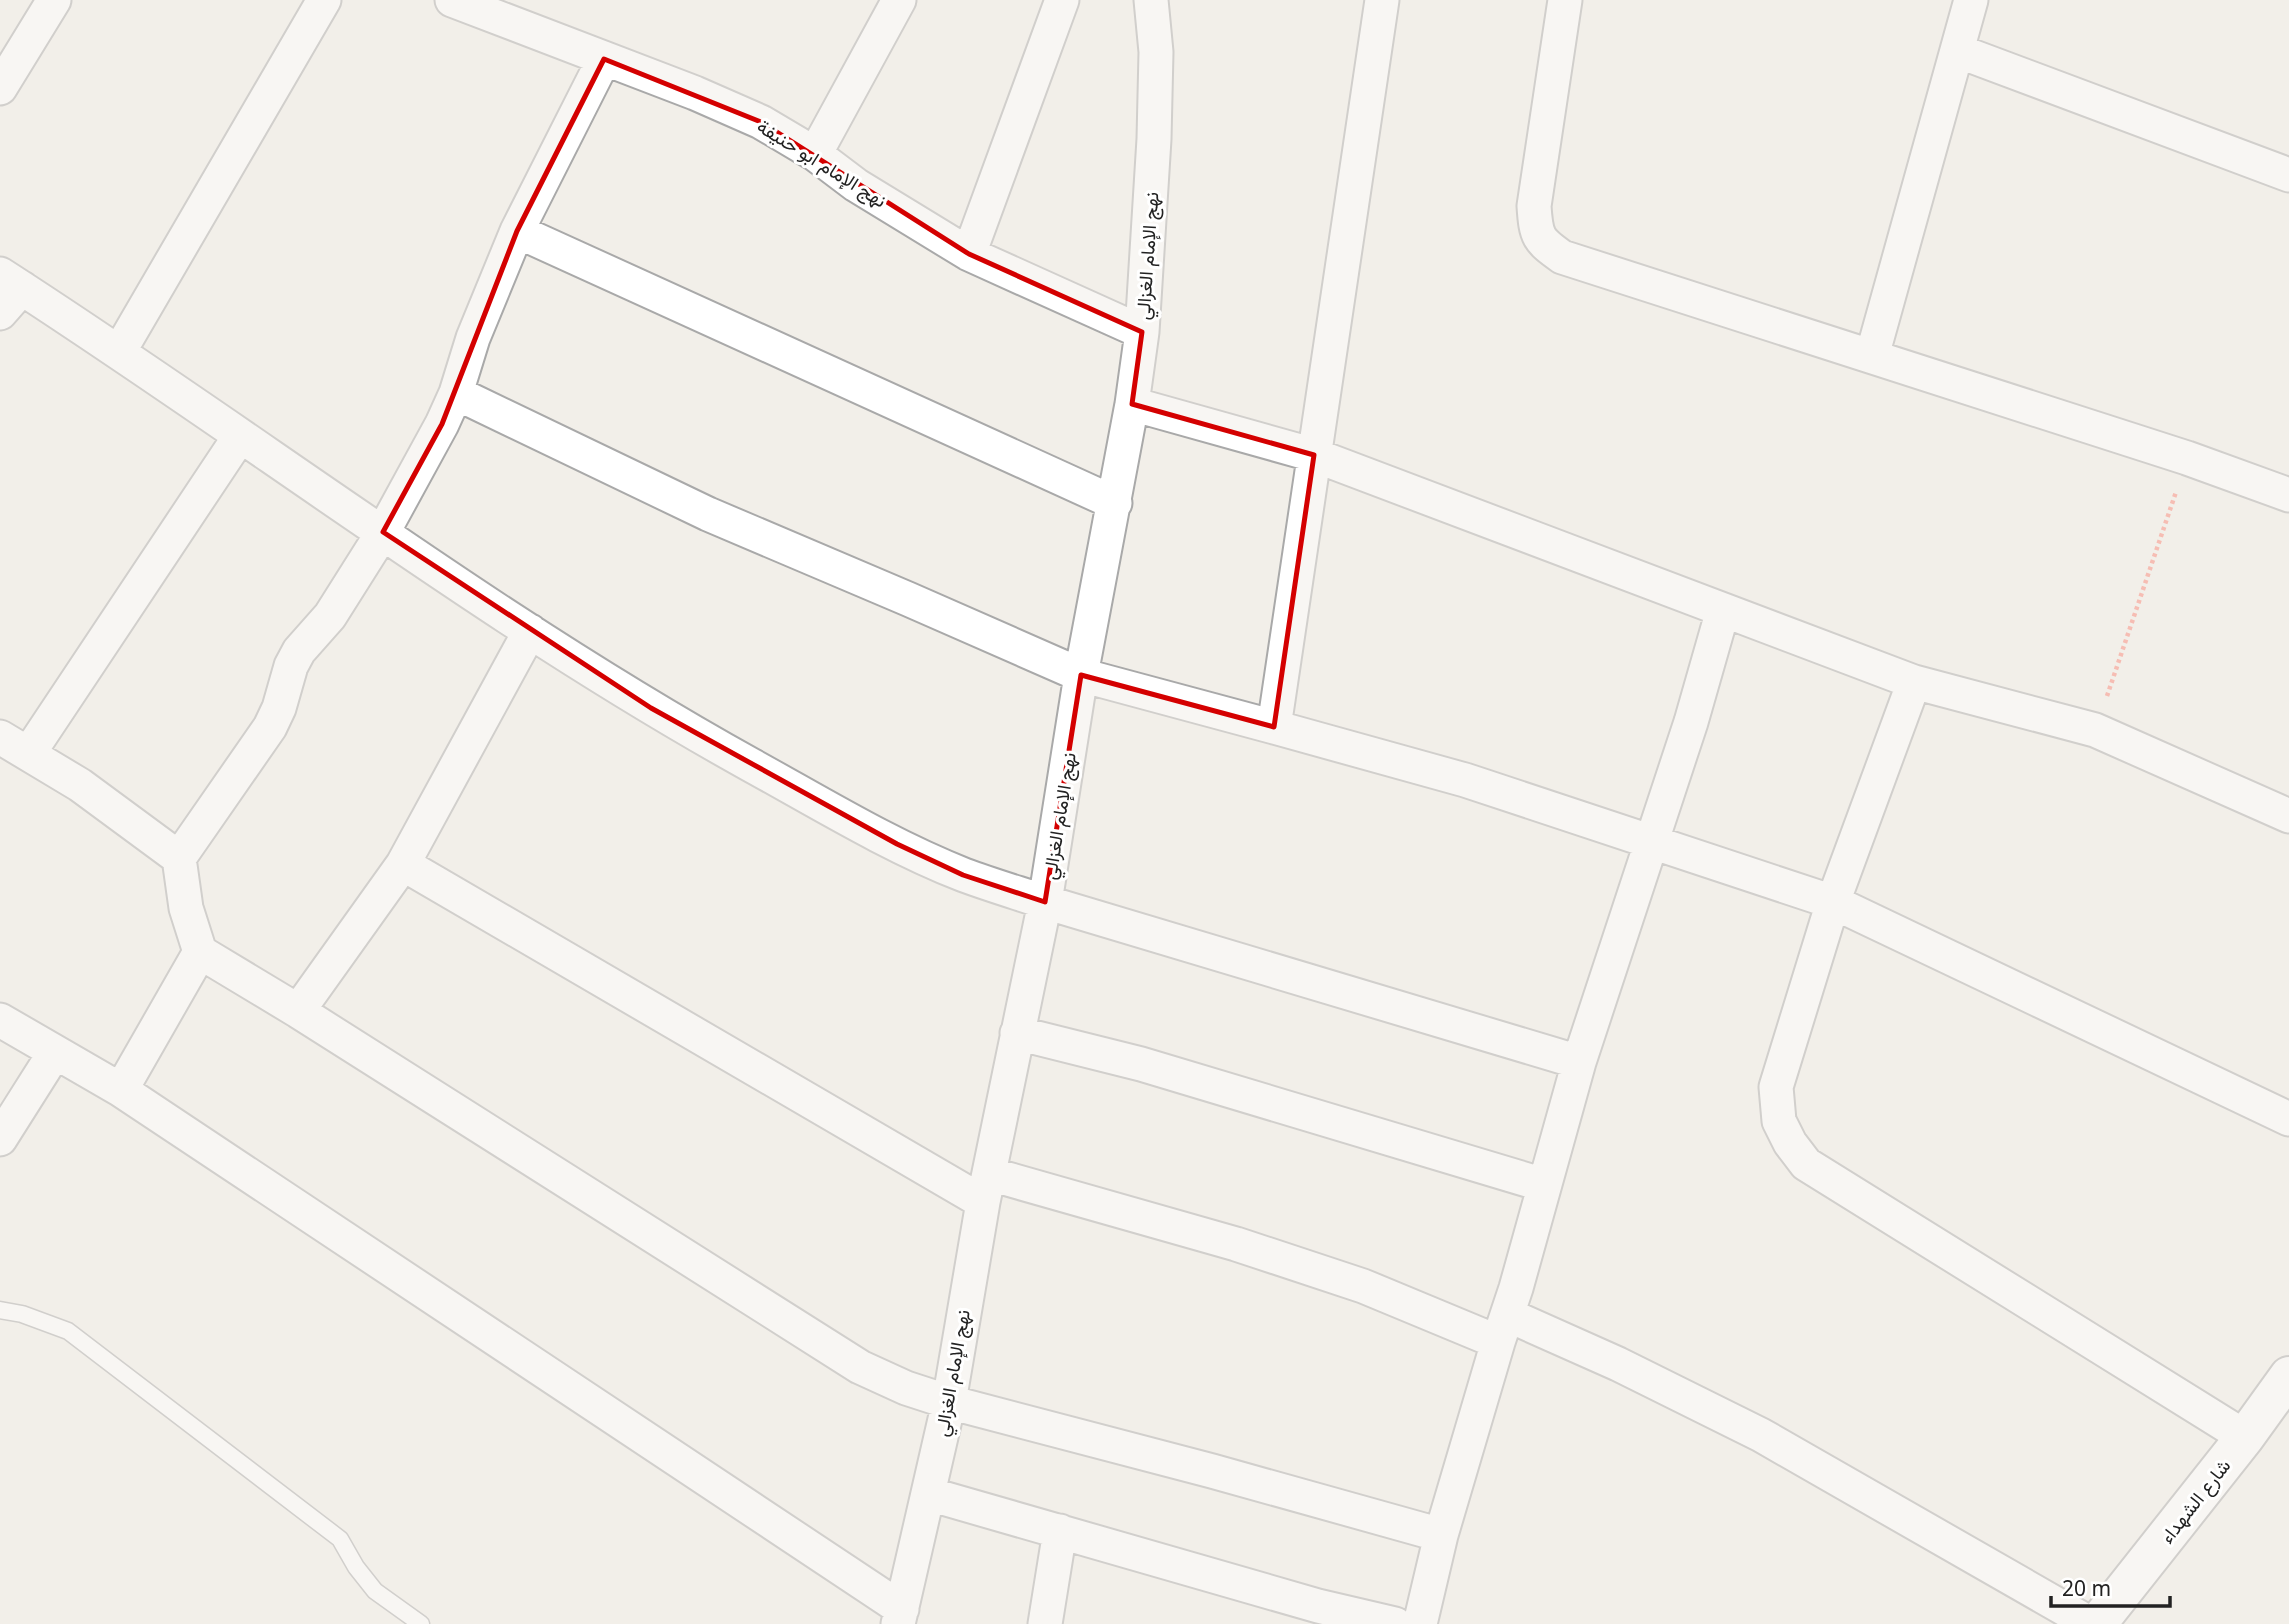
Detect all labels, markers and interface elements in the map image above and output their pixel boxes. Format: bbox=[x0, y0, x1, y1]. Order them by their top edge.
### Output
street label: نهج الإمام ابو حنيفة bbox=[752, 113, 892, 214]
street label: نهج الإمام الغزالي bbox=[1130, 191, 1167, 321]
street label: نهج الإمام الغزالي bbox=[1036, 751, 1085, 882]
street label: نهج الإمام الغزالي bbox=[928, 1307, 979, 1439]
street label: شارع الشهداء bbox=[2154, 1453, 2236, 1549]
scale bar bbox=[2051, 1564, 2170, 1608]
text: 20 m bbox=[2062, 1574, 2111, 1602]

